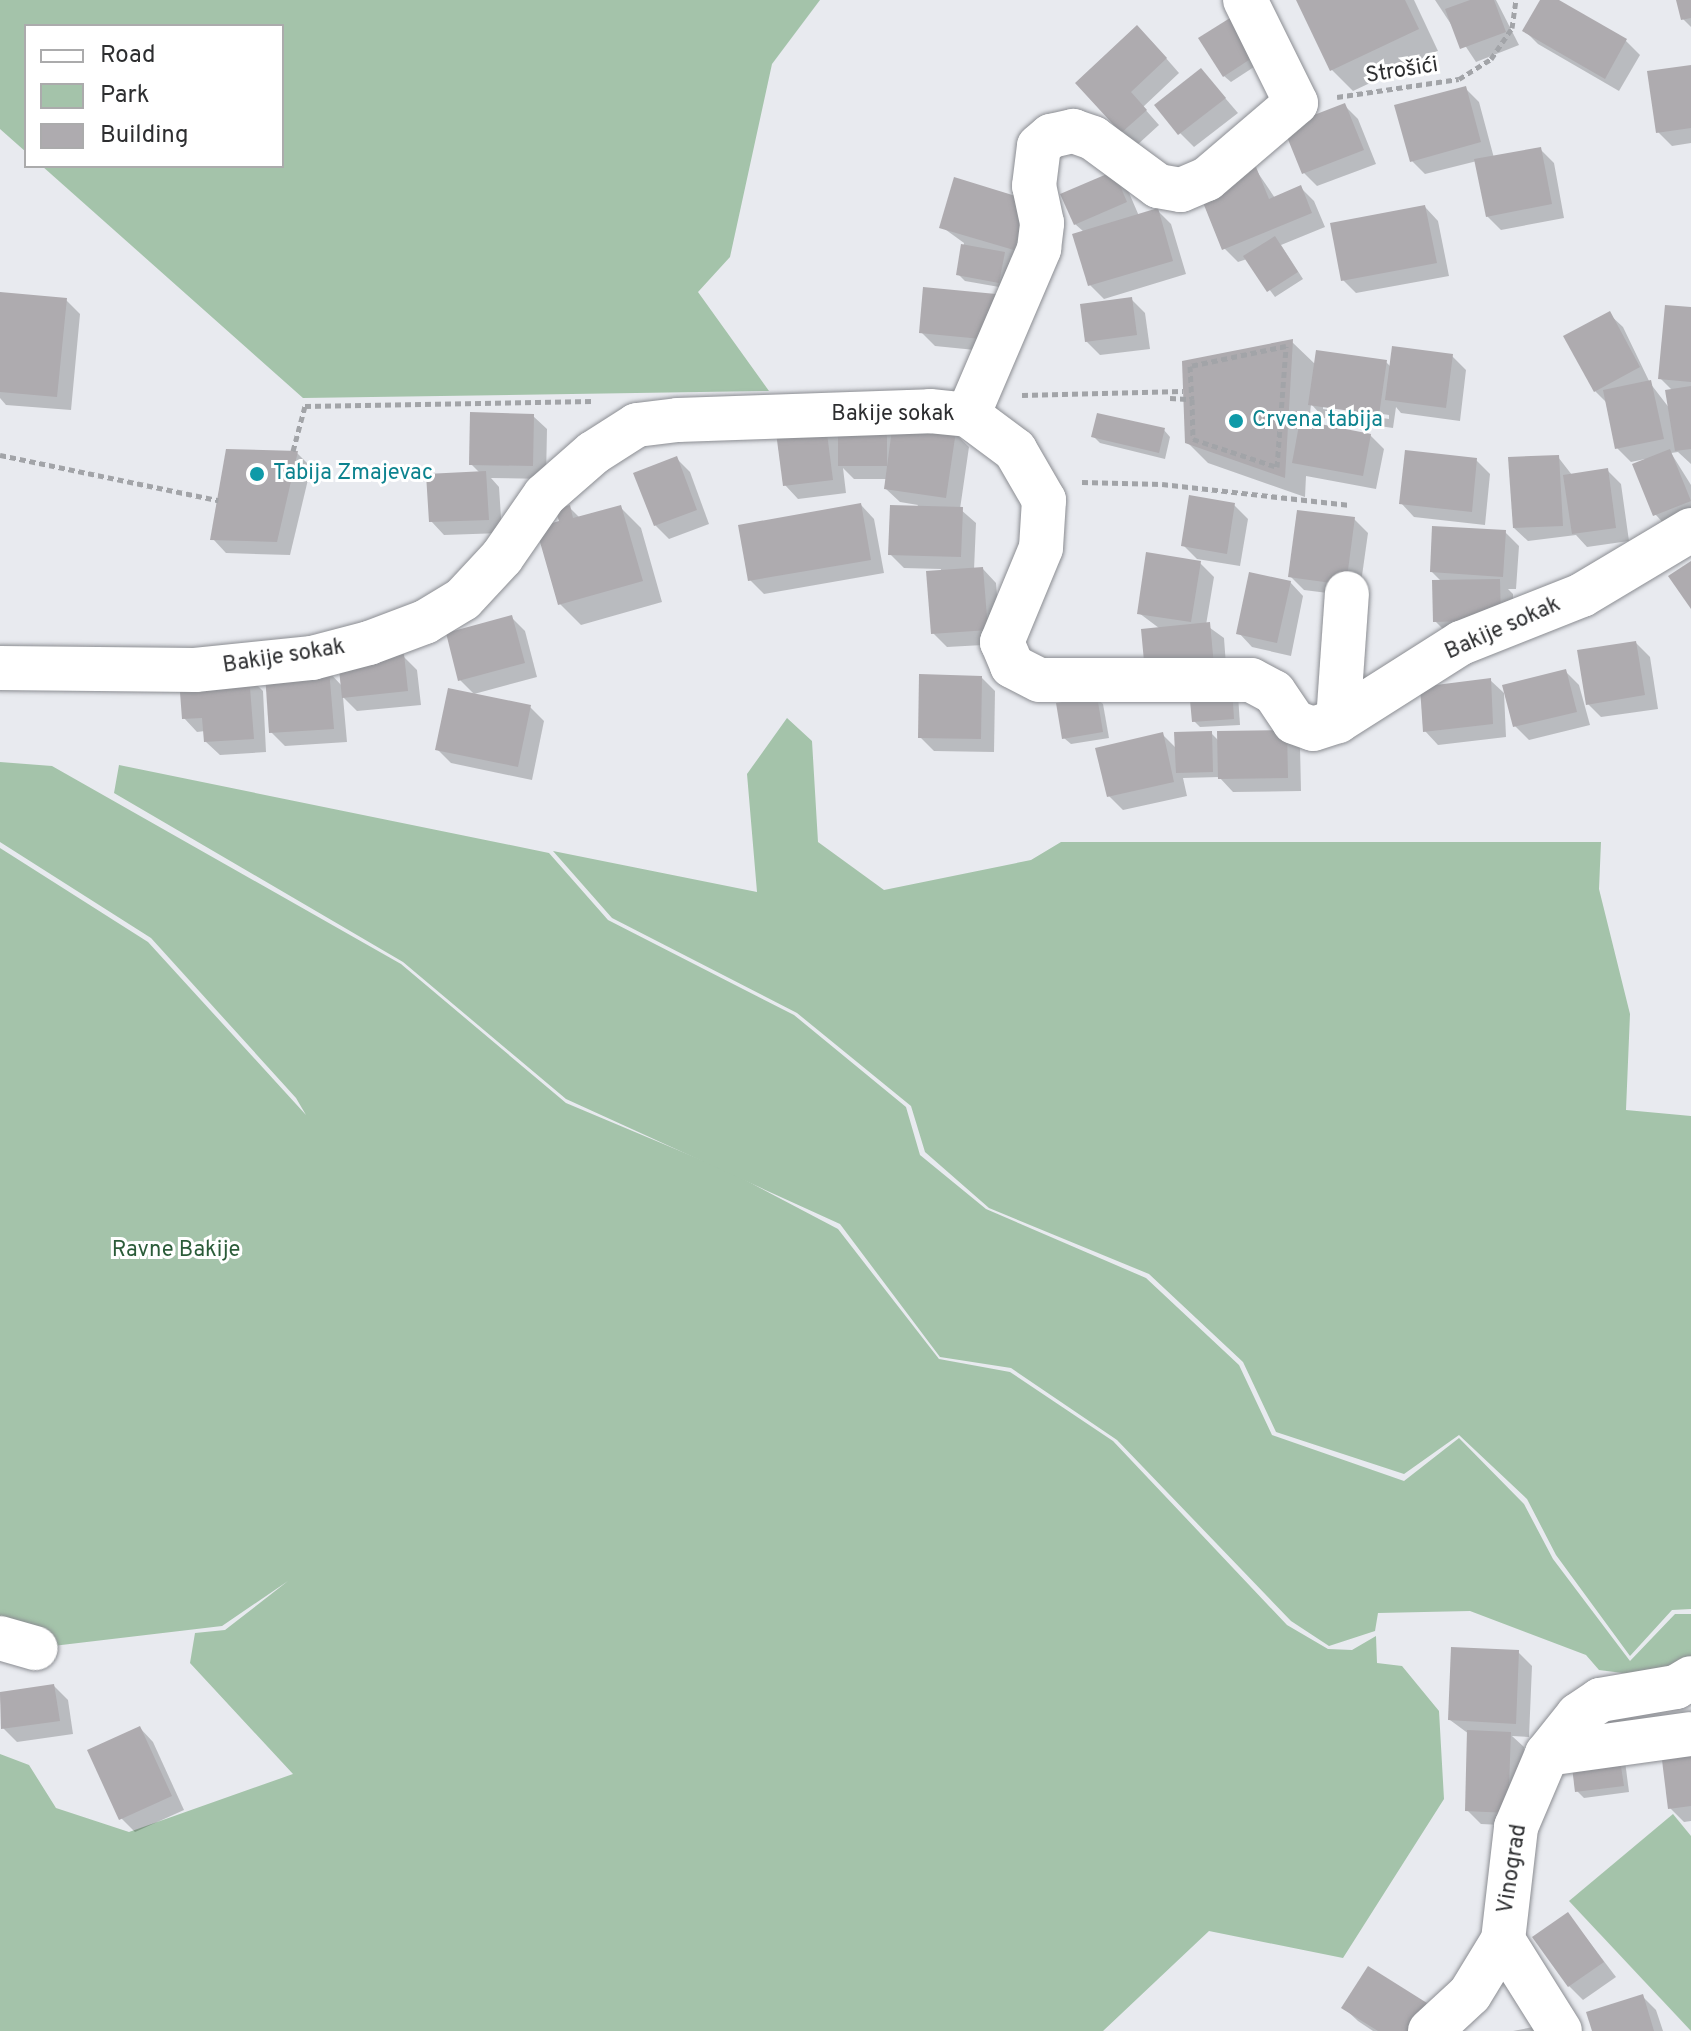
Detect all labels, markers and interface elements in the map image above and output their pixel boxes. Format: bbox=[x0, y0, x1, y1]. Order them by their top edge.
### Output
legend bbox=[24, 24, 284, 168]
text: Road bbox=[100, 41, 156, 71]
street label: Strošići bbox=[1364, 52, 1440, 90]
text: Park bbox=[100, 81, 150, 111]
text: Building bbox=[100, 121, 189, 151]
street label: Bakije sokak bbox=[831, 402, 955, 428]
place label: Crvena tabija bbox=[1252, 408, 1383, 434]
marker: Crvena tabija bbox=[1227, 412, 1245, 430]
place label: Tabija Zmajevac bbox=[273, 461, 433, 487]
marker: Tabija Zmajevac bbox=[248, 465, 266, 483]
street label: Bakije sokak bbox=[1441, 592, 1565, 666]
street label: Bakije sokak bbox=[221, 634, 347, 680]
park label: Ravne Bakije bbox=[112, 1238, 240, 1264]
street label: Vinograd bbox=[1493, 1822, 1533, 1916]

